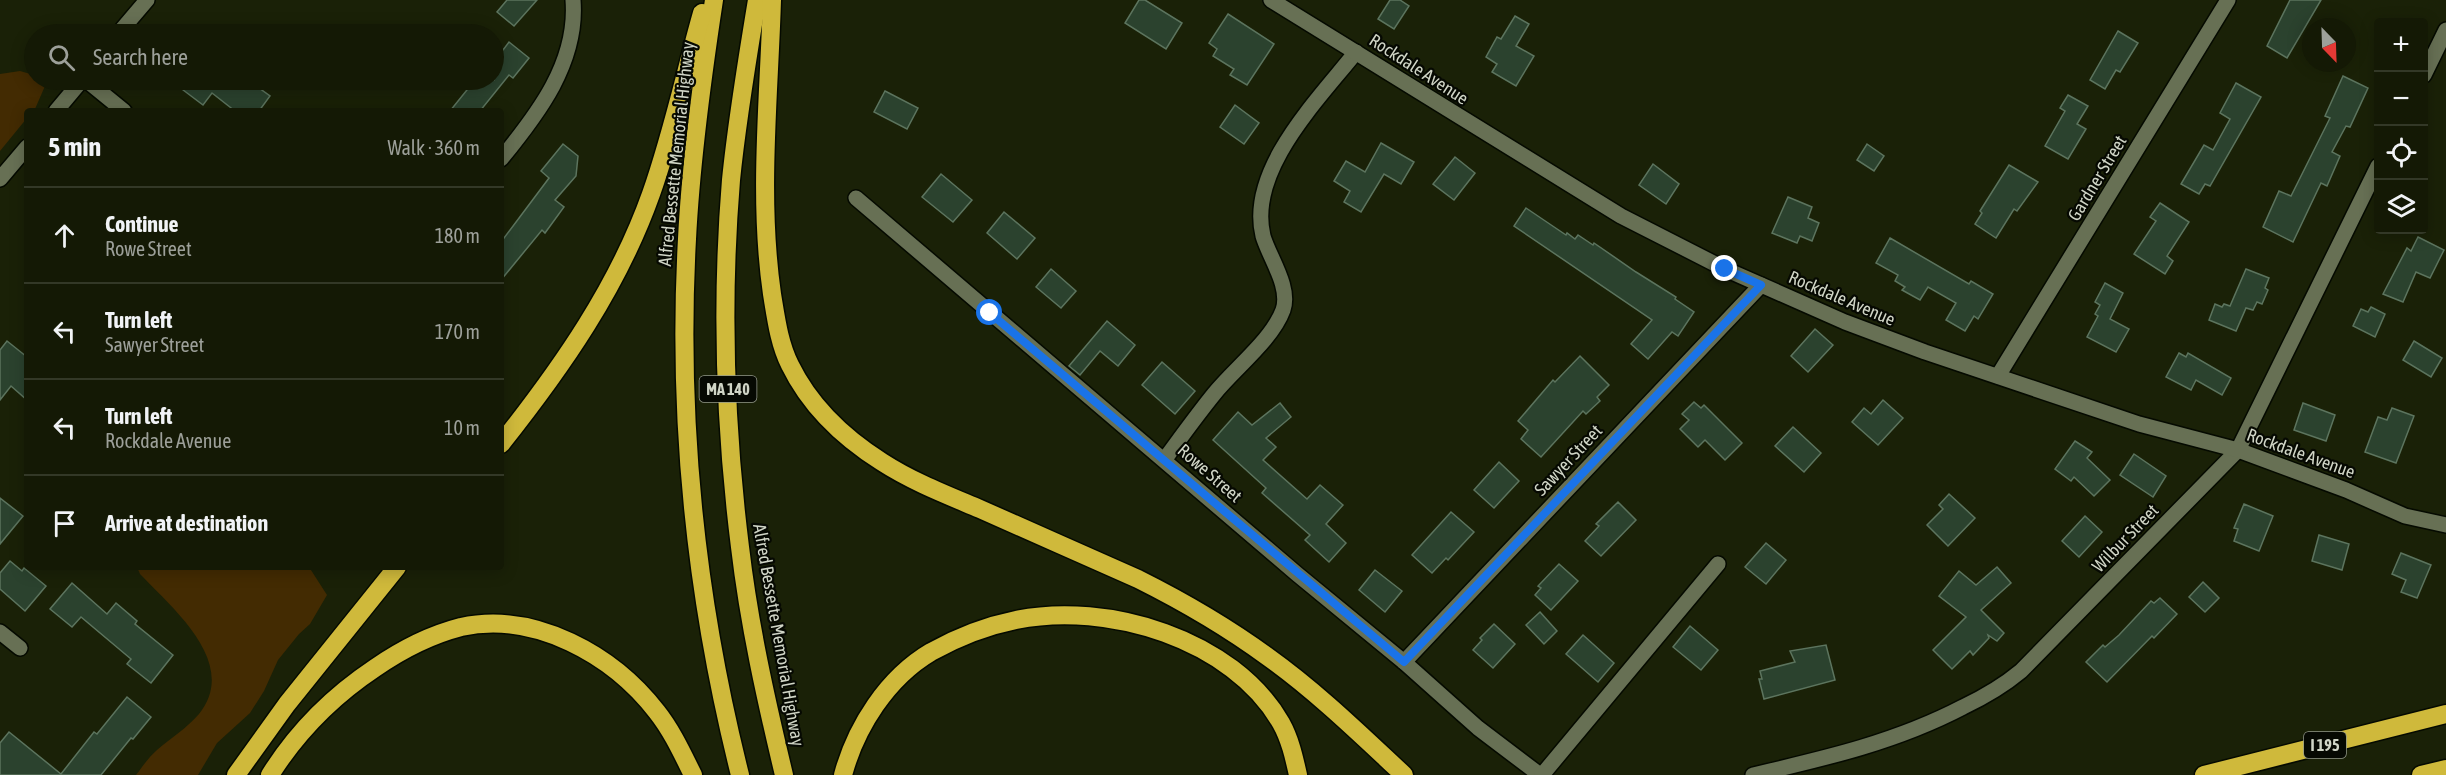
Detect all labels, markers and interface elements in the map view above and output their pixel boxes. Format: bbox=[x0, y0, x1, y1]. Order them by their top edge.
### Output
north arrow bbox=[2302, 18, 2356, 72]
map controls bbox=[2374, 18, 2428, 234]
button: + bbox=[2374, 18, 2428, 72]
search box bbox=[24, 24, 504, 90]
street label: Rockdale Avenue bbox=[1366, 29, 1472, 109]
icon: search bbox=[45, 41, 78, 74]
street label: Alfred Bessette Memorial Highway bbox=[654, 41, 698, 267]
text: Search here bbox=[93, 44, 188, 70]
button: − bbox=[2374, 72, 2428, 126]
button: locate bbox=[2374, 126, 2428, 180]
street label: Gardner Street bbox=[2063, 131, 2131, 225]
text: 5 min bbox=[48, 132, 101, 162]
text: Walk · 360 m bbox=[388, 136, 480, 159]
button: layers bbox=[2374, 180, 2428, 234]
text: Continue bbox=[105, 211, 179, 237]
icon: ahead bbox=[48, 219, 81, 252]
text: 180 m bbox=[435, 224, 480, 247]
text: Rowe Street bbox=[105, 237, 192, 260]
route end bbox=[1711, 255, 1737, 281]
street label: Rockdale Avenue bbox=[1786, 266, 1898, 330]
route start bbox=[976, 299, 1002, 325]
text: Turn left bbox=[105, 307, 172, 333]
icon: left bbox=[48, 315, 81, 348]
text: 170 m bbox=[435, 320, 480, 343]
text: Sawyer Street bbox=[105, 333, 204, 356]
road number: MA 140 bbox=[700, 376, 756, 402]
text: Turn left bbox=[105, 403, 172, 429]
icon: left bbox=[48, 411, 81, 444]
text: 10 m bbox=[444, 416, 480, 439]
street label: Sawyer Street bbox=[1530, 420, 1606, 500]
street label: Rockdale Avenue bbox=[2244, 424, 2358, 482]
text: Rockdale Avenue bbox=[105, 429, 231, 452]
street label: Rowe Street bbox=[1174, 439, 1246, 507]
street label: Wilbur Street bbox=[2087, 500, 2163, 576]
icon: arrive bbox=[48, 507, 81, 540]
text: Arrive at destination bbox=[105, 510, 268, 536]
street label: Alfred Bessette Memorial Highway bbox=[749, 522, 809, 748]
road number: I 195 bbox=[2304, 732, 2346, 758]

